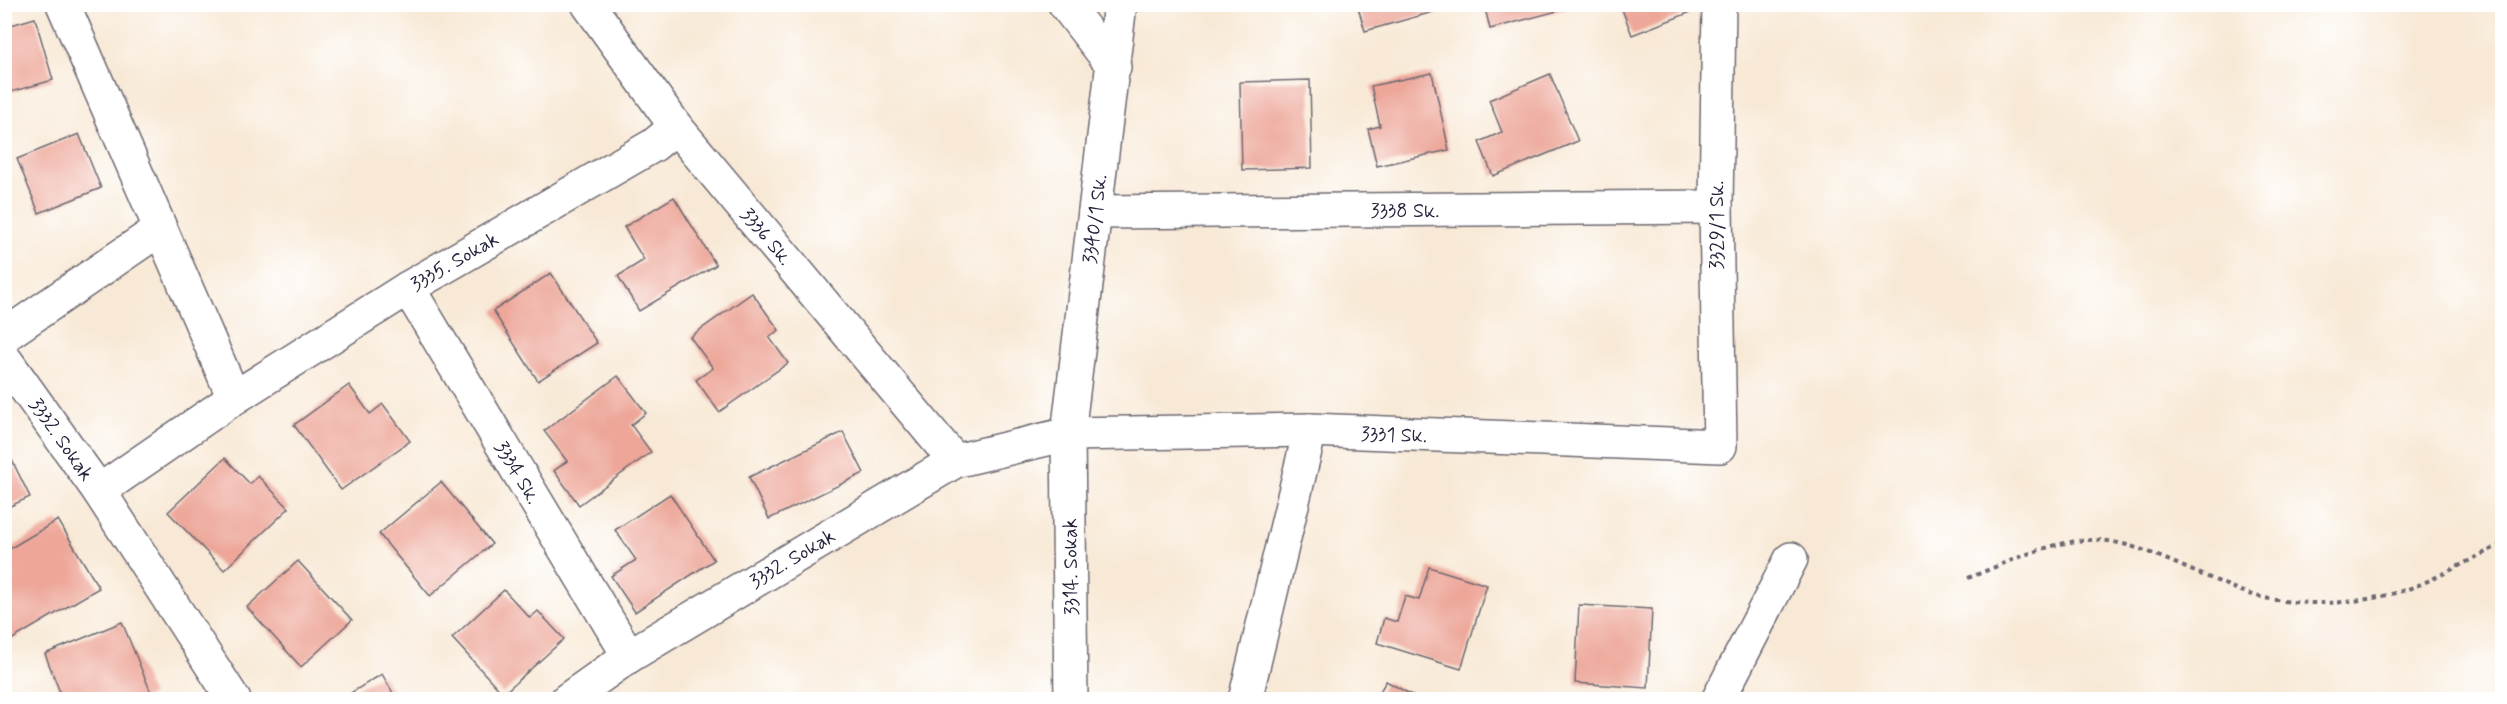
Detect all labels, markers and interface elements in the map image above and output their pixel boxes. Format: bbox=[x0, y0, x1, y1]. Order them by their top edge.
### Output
street label: 3340/1 Sk. bbox=[1077, 173, 1114, 266]
street label: 3329/1 Sk. bbox=[1704, 181, 1731, 269]
street label: 3338 Sk. bbox=[1371, 198, 1439, 225]
street label: 3336 Sk. bbox=[734, 202, 798, 272]
street label: 3335. Sokak bbox=[406, 226, 504, 298]
street label: 3332. Sokak bbox=[22, 393, 99, 487]
street label: 3331 Sk. bbox=[1360, 421, 1428, 450]
street label: 3334 Sk. bbox=[487, 436, 546, 509]
street label: 3314. Sokak bbox=[1057, 518, 1086, 616]
street label: 3332. Sokak bbox=[745, 523, 841, 595]

